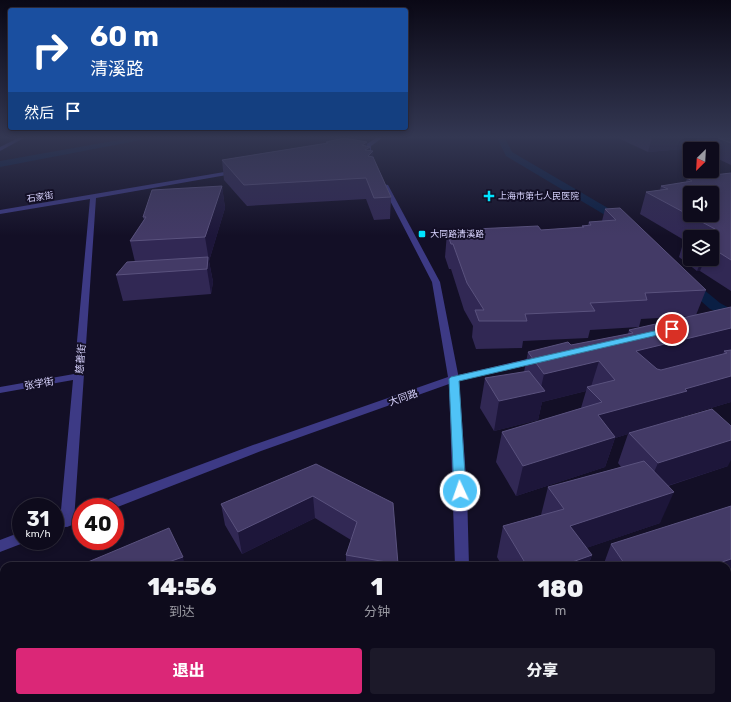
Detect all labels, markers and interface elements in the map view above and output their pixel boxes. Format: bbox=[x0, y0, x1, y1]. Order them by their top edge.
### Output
text: 60 m bbox=[90, 20, 159, 53]
icon: right bbox=[24, 24, 76, 76]
text: 清溪路 bbox=[90, 58, 144, 80]
icon: arrive bbox=[62, 100, 84, 122]
text: 然后 bbox=[24, 104, 54, 122]
north arrow bbox=[683, 142, 719, 178]
map controls bbox=[683, 142, 719, 266]
button: sound bbox=[683, 186, 719, 222]
street label: 石家街 bbox=[26, 190, 54, 204]
marker: 上海市第七人民医院 bbox=[483, 190, 495, 202]
place label: 上海市第七人民医院 bbox=[498, 191, 579, 201]
marker: 大同路清溪路 bbox=[417, 229, 427, 239]
place label: 大同路清溪路 bbox=[430, 229, 484, 239]
button: layers bbox=[683, 230, 719, 266]
pin bbox=[655, 312, 689, 346]
icon: arrive bbox=[661, 318, 683, 340]
street label: 慈善街 bbox=[74, 344, 88, 375]
street label: 张学街 bbox=[23, 375, 55, 392]
street label: 大同路 bbox=[387, 387, 419, 409]
position arrow bbox=[439, 470, 481, 512]
speed limit sign: 40 bbox=[72, 498, 124, 550]
text: 31 bbox=[27, 507, 49, 531]
text: km/h bbox=[26, 528, 50, 540]
text: 14:56 bbox=[147, 573, 217, 601]
text: 1 bbox=[371, 573, 383, 601]
text: 180 bbox=[537, 575, 584, 603]
text: m bbox=[555, 603, 566, 618]
text: 到达 bbox=[169, 604, 195, 619]
text: 分钟 bbox=[364, 604, 390, 619]
button: 退出 bbox=[16, 648, 362, 694]
button: 分享 bbox=[370, 648, 715, 694]

